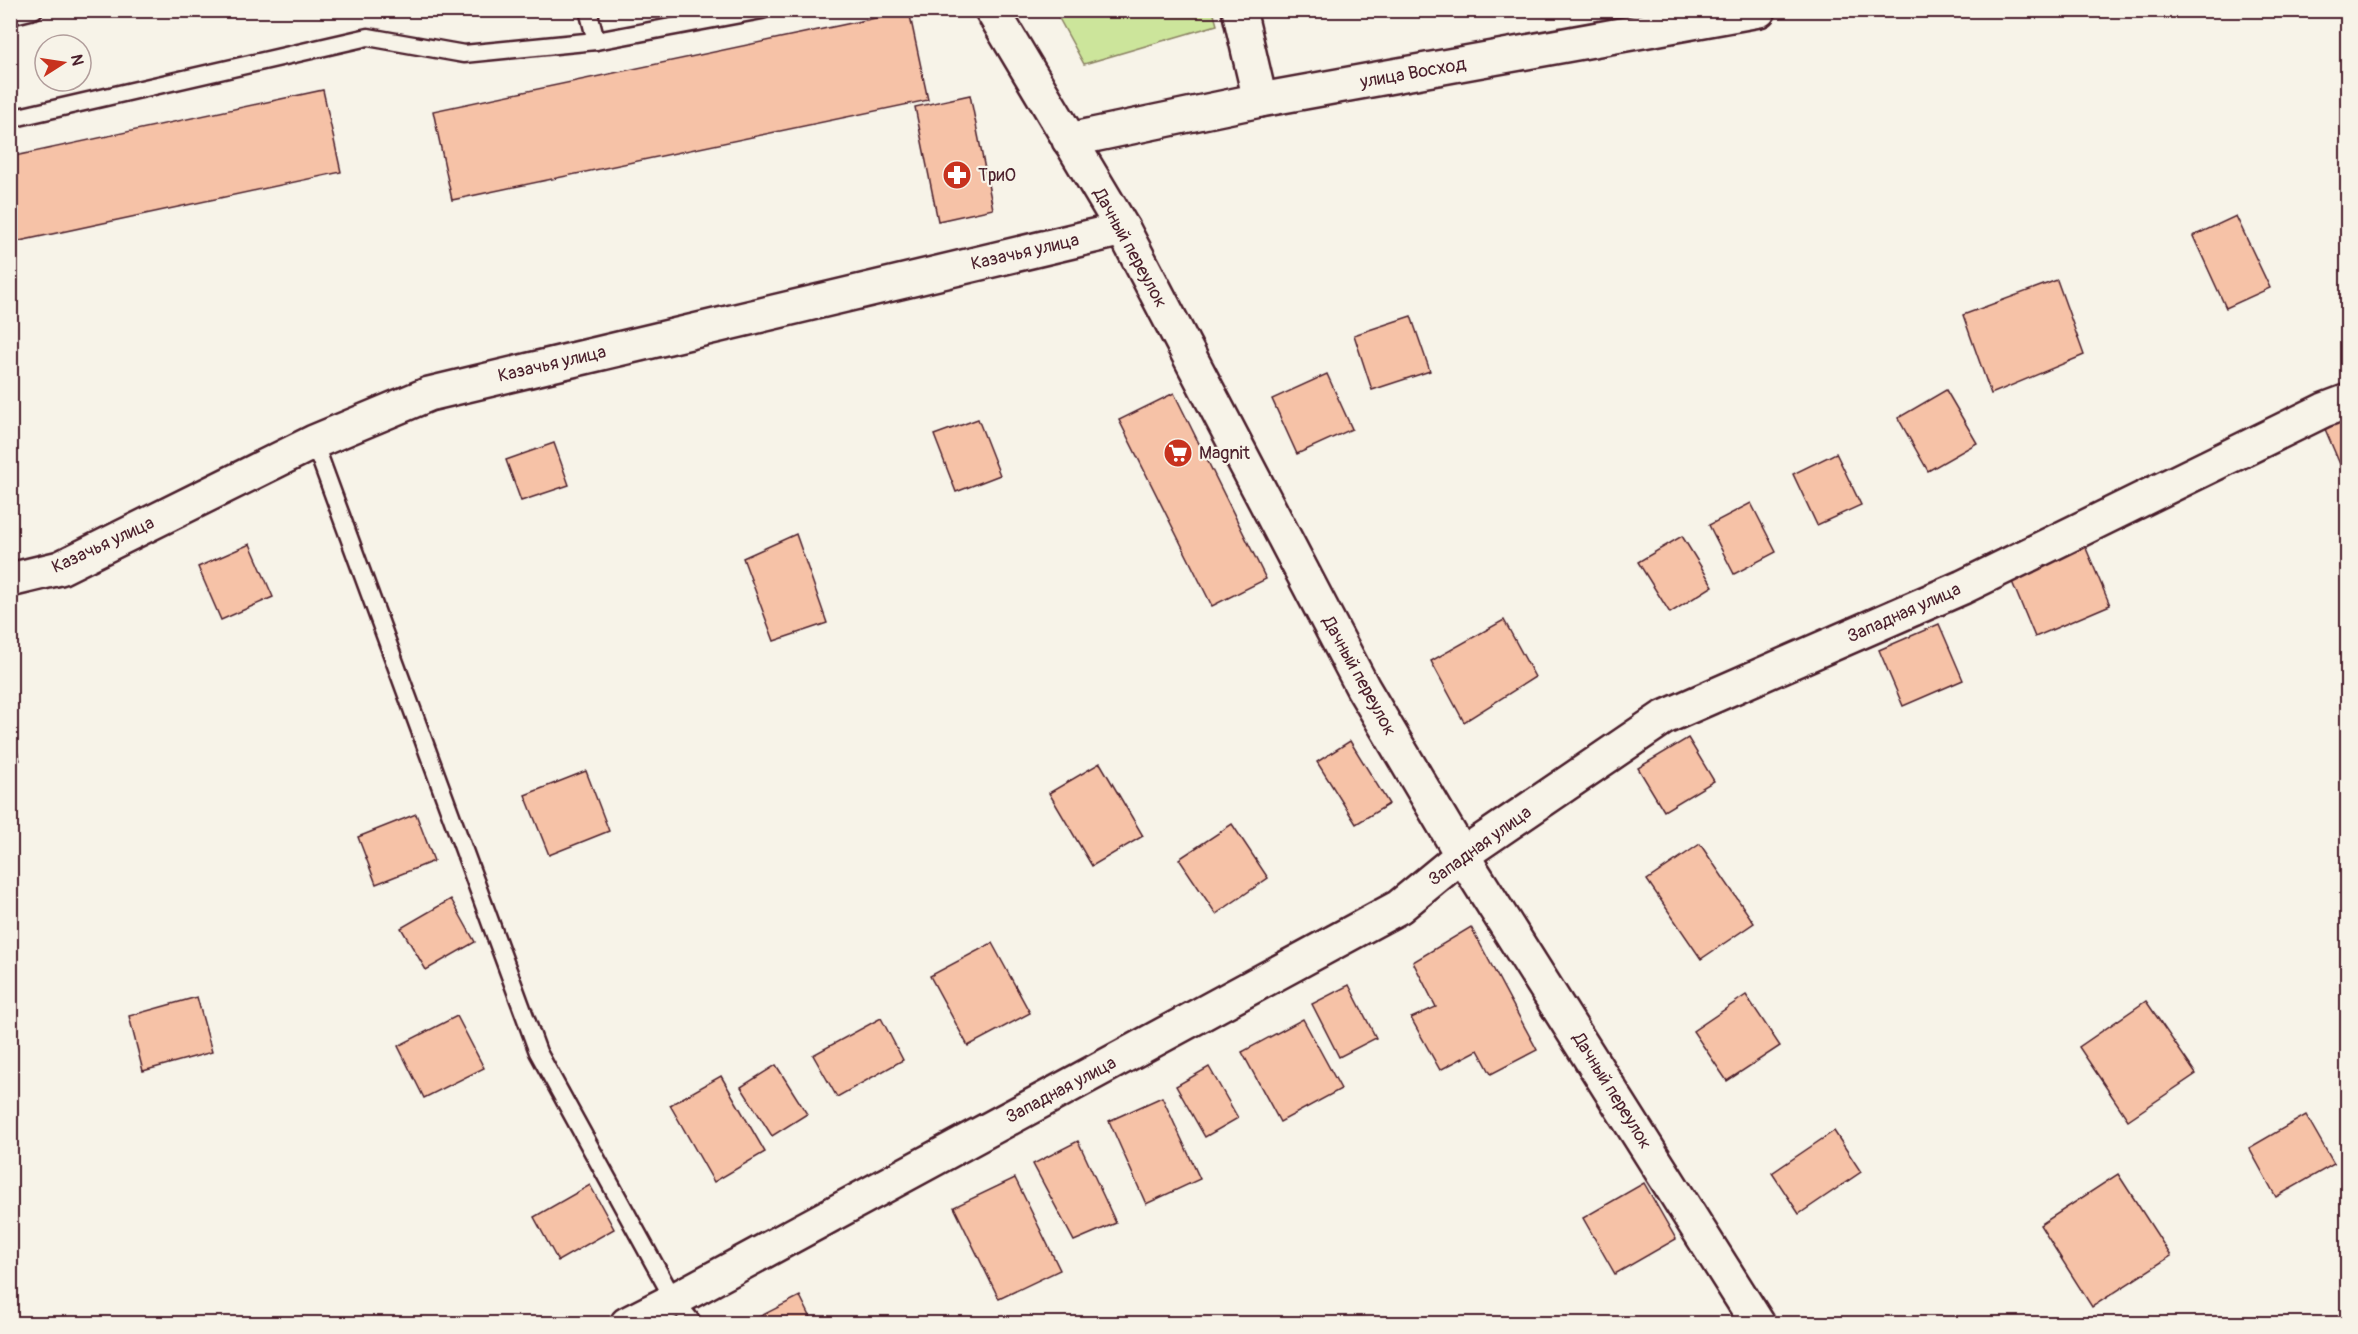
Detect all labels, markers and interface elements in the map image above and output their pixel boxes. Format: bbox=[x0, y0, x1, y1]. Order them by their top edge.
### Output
north arrow bbox=[33, 33, 93, 93]
street label: улица Восход bbox=[1357, 52, 1468, 94]
text: N bbox=[66, 53, 88, 68]
pharmacy icon: ТриО bbox=[941, 159, 973, 191]
place label: ТриО bbox=[978, 164, 1016, 187]
street label: Дачный переулок bbox=[1087, 183, 1172, 312]
street label: Казачья улица bbox=[969, 228, 1081, 276]
street label: Казачья улица bbox=[496, 340, 608, 388]
supermarket icon: Magnit bbox=[1162, 437, 1194, 469]
place label: Magnit bbox=[1199, 442, 1251, 465]
street label: Казачья улица bbox=[48, 511, 158, 579]
street label: Западная улица bbox=[1844, 578, 1964, 648]
street label: Дачный переулок bbox=[1316, 611, 1401, 740]
street label: Западная улица bbox=[1424, 801, 1536, 891]
street label: Дачный переулок bbox=[1567, 1028, 1657, 1153]
street label: Западная улица bbox=[1002, 1051, 1120, 1129]

